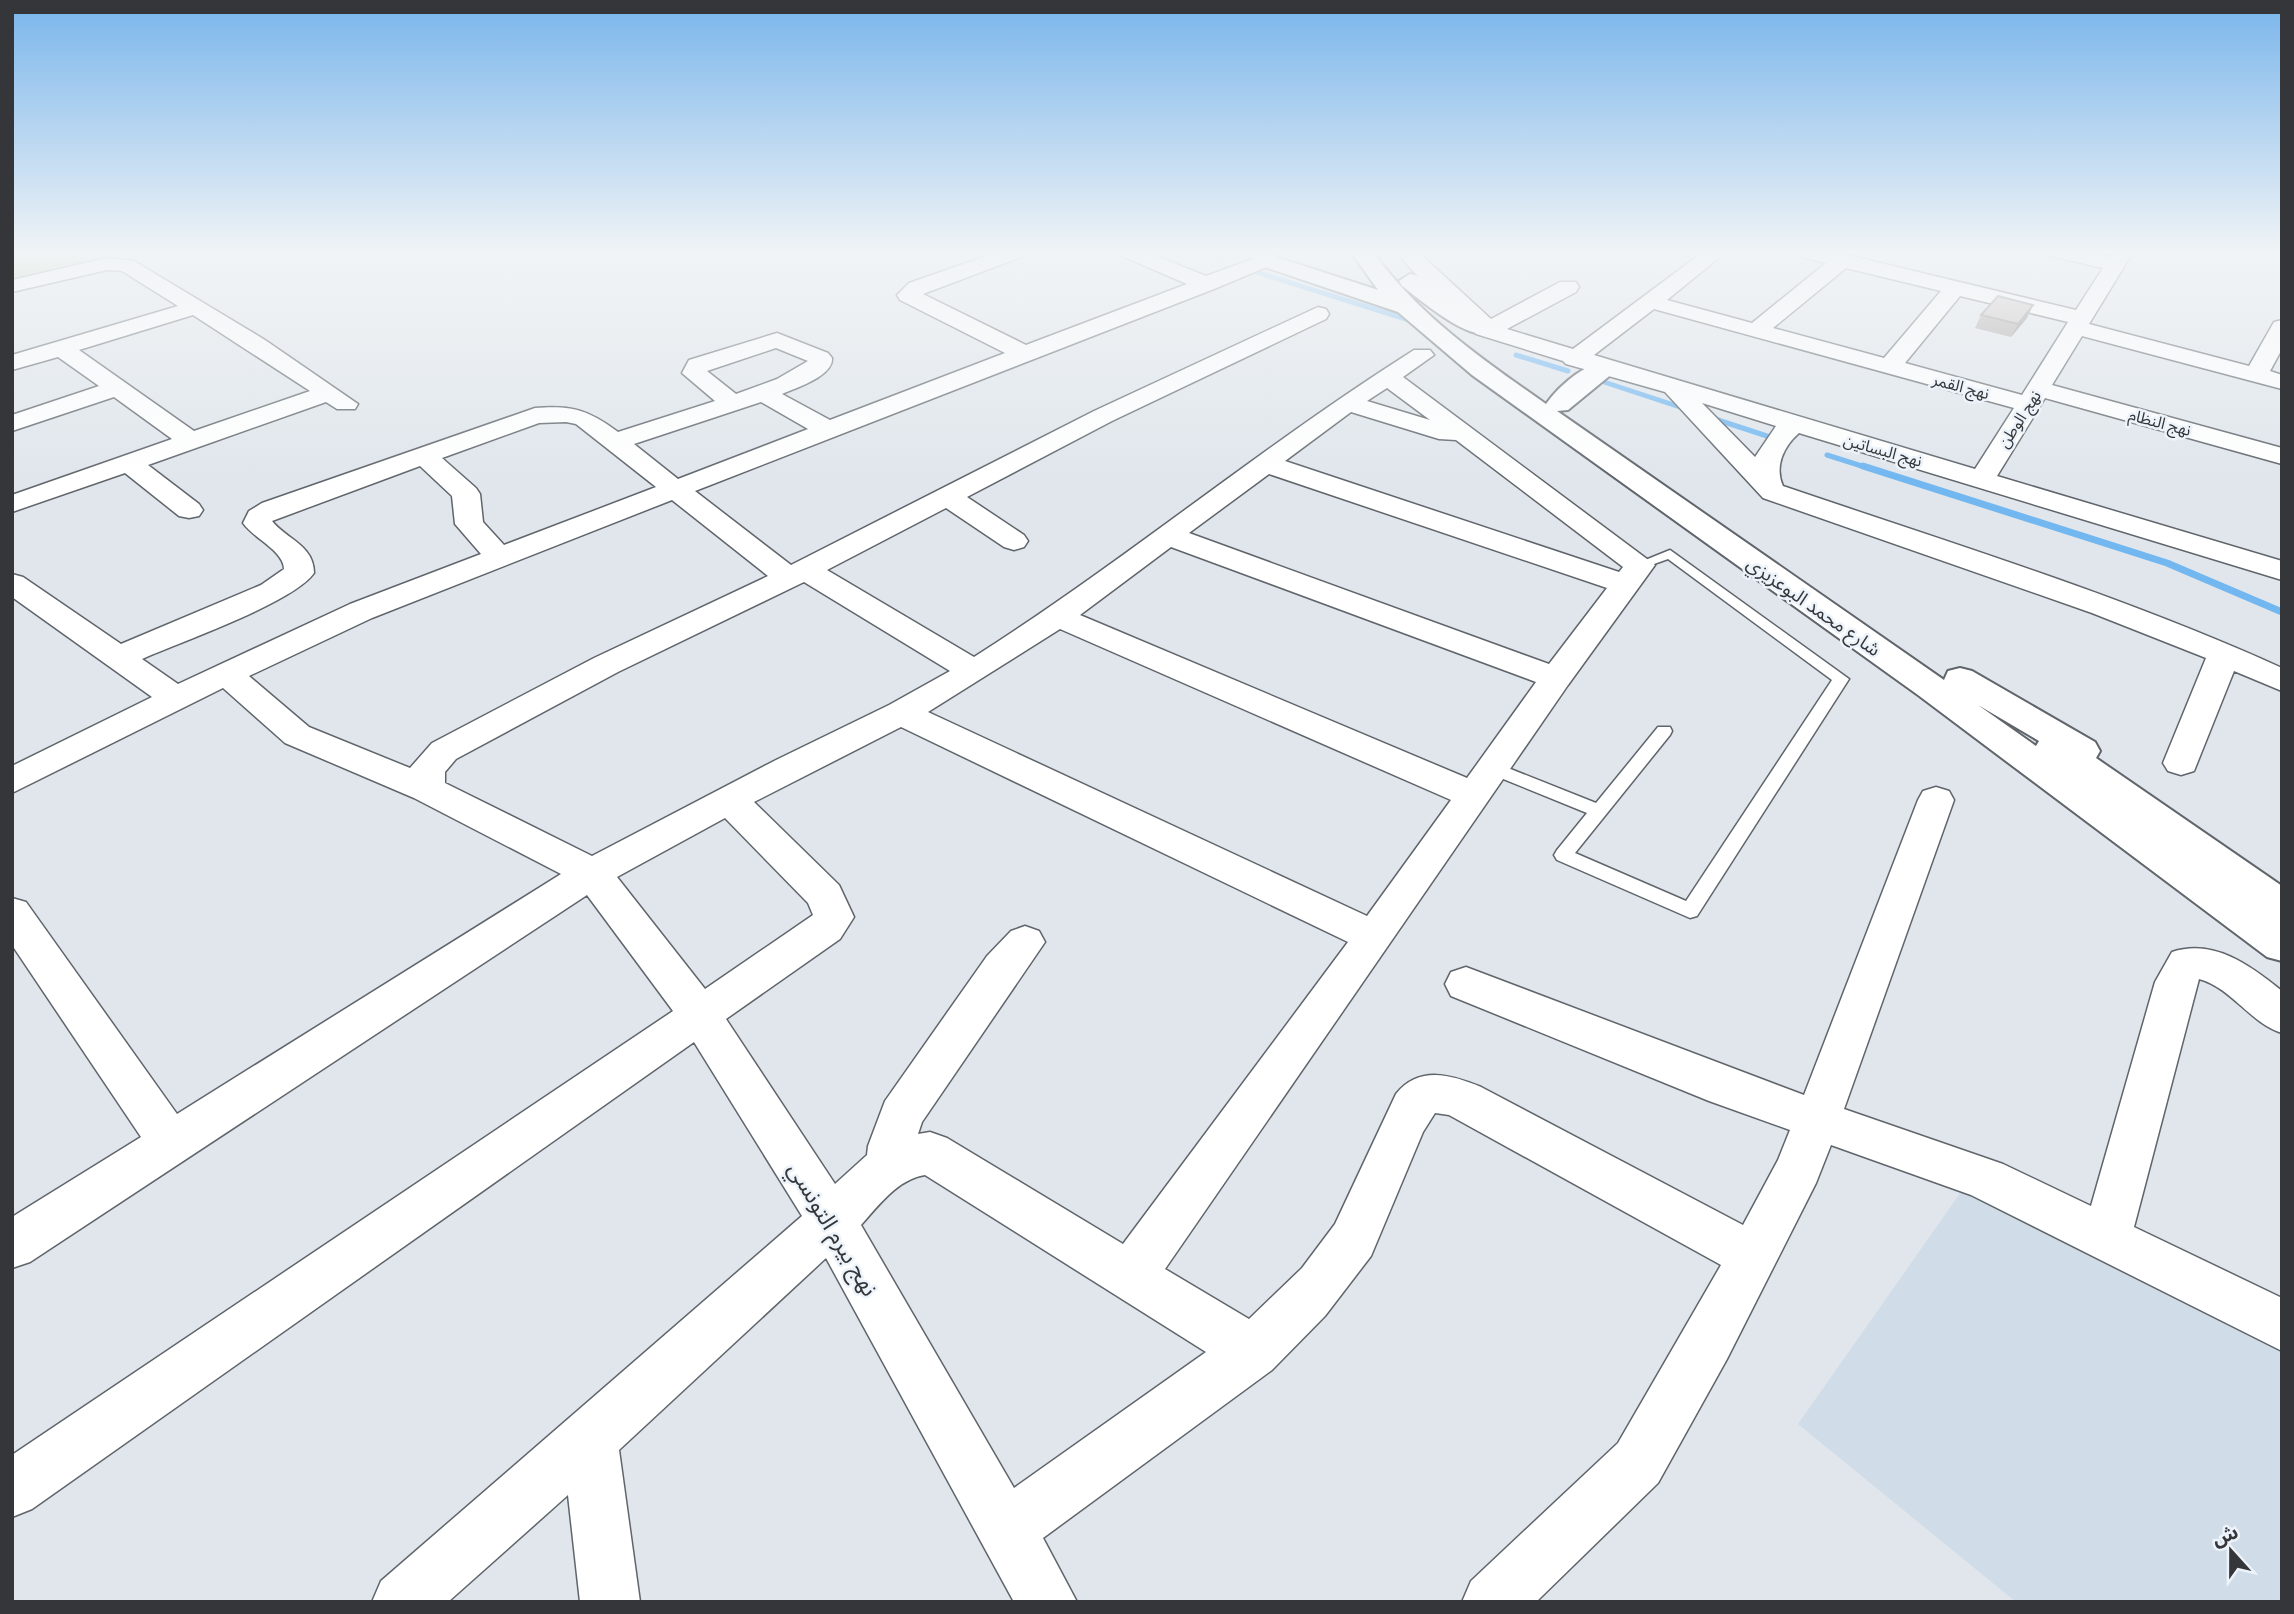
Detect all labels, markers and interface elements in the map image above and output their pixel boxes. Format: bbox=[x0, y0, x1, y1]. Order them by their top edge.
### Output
street label: نهج القمر bbox=[1929, 370, 1991, 406]
street label: نهج الوطن bbox=[1994, 387, 2047, 453]
street label: نهج النظام bbox=[2126, 405, 2193, 443]
street label: نهج البساتين bbox=[1841, 430, 1924, 474]
street label: شارع محمد البوعزيزي bbox=[1740, 552, 1885, 664]
street label: نهج بيرم التونسي bbox=[779, 1157, 884, 1303]
north arrow bbox=[2196, 1516, 2266, 1586]
text: ش bbox=[2209, 1520, 2241, 1551]

